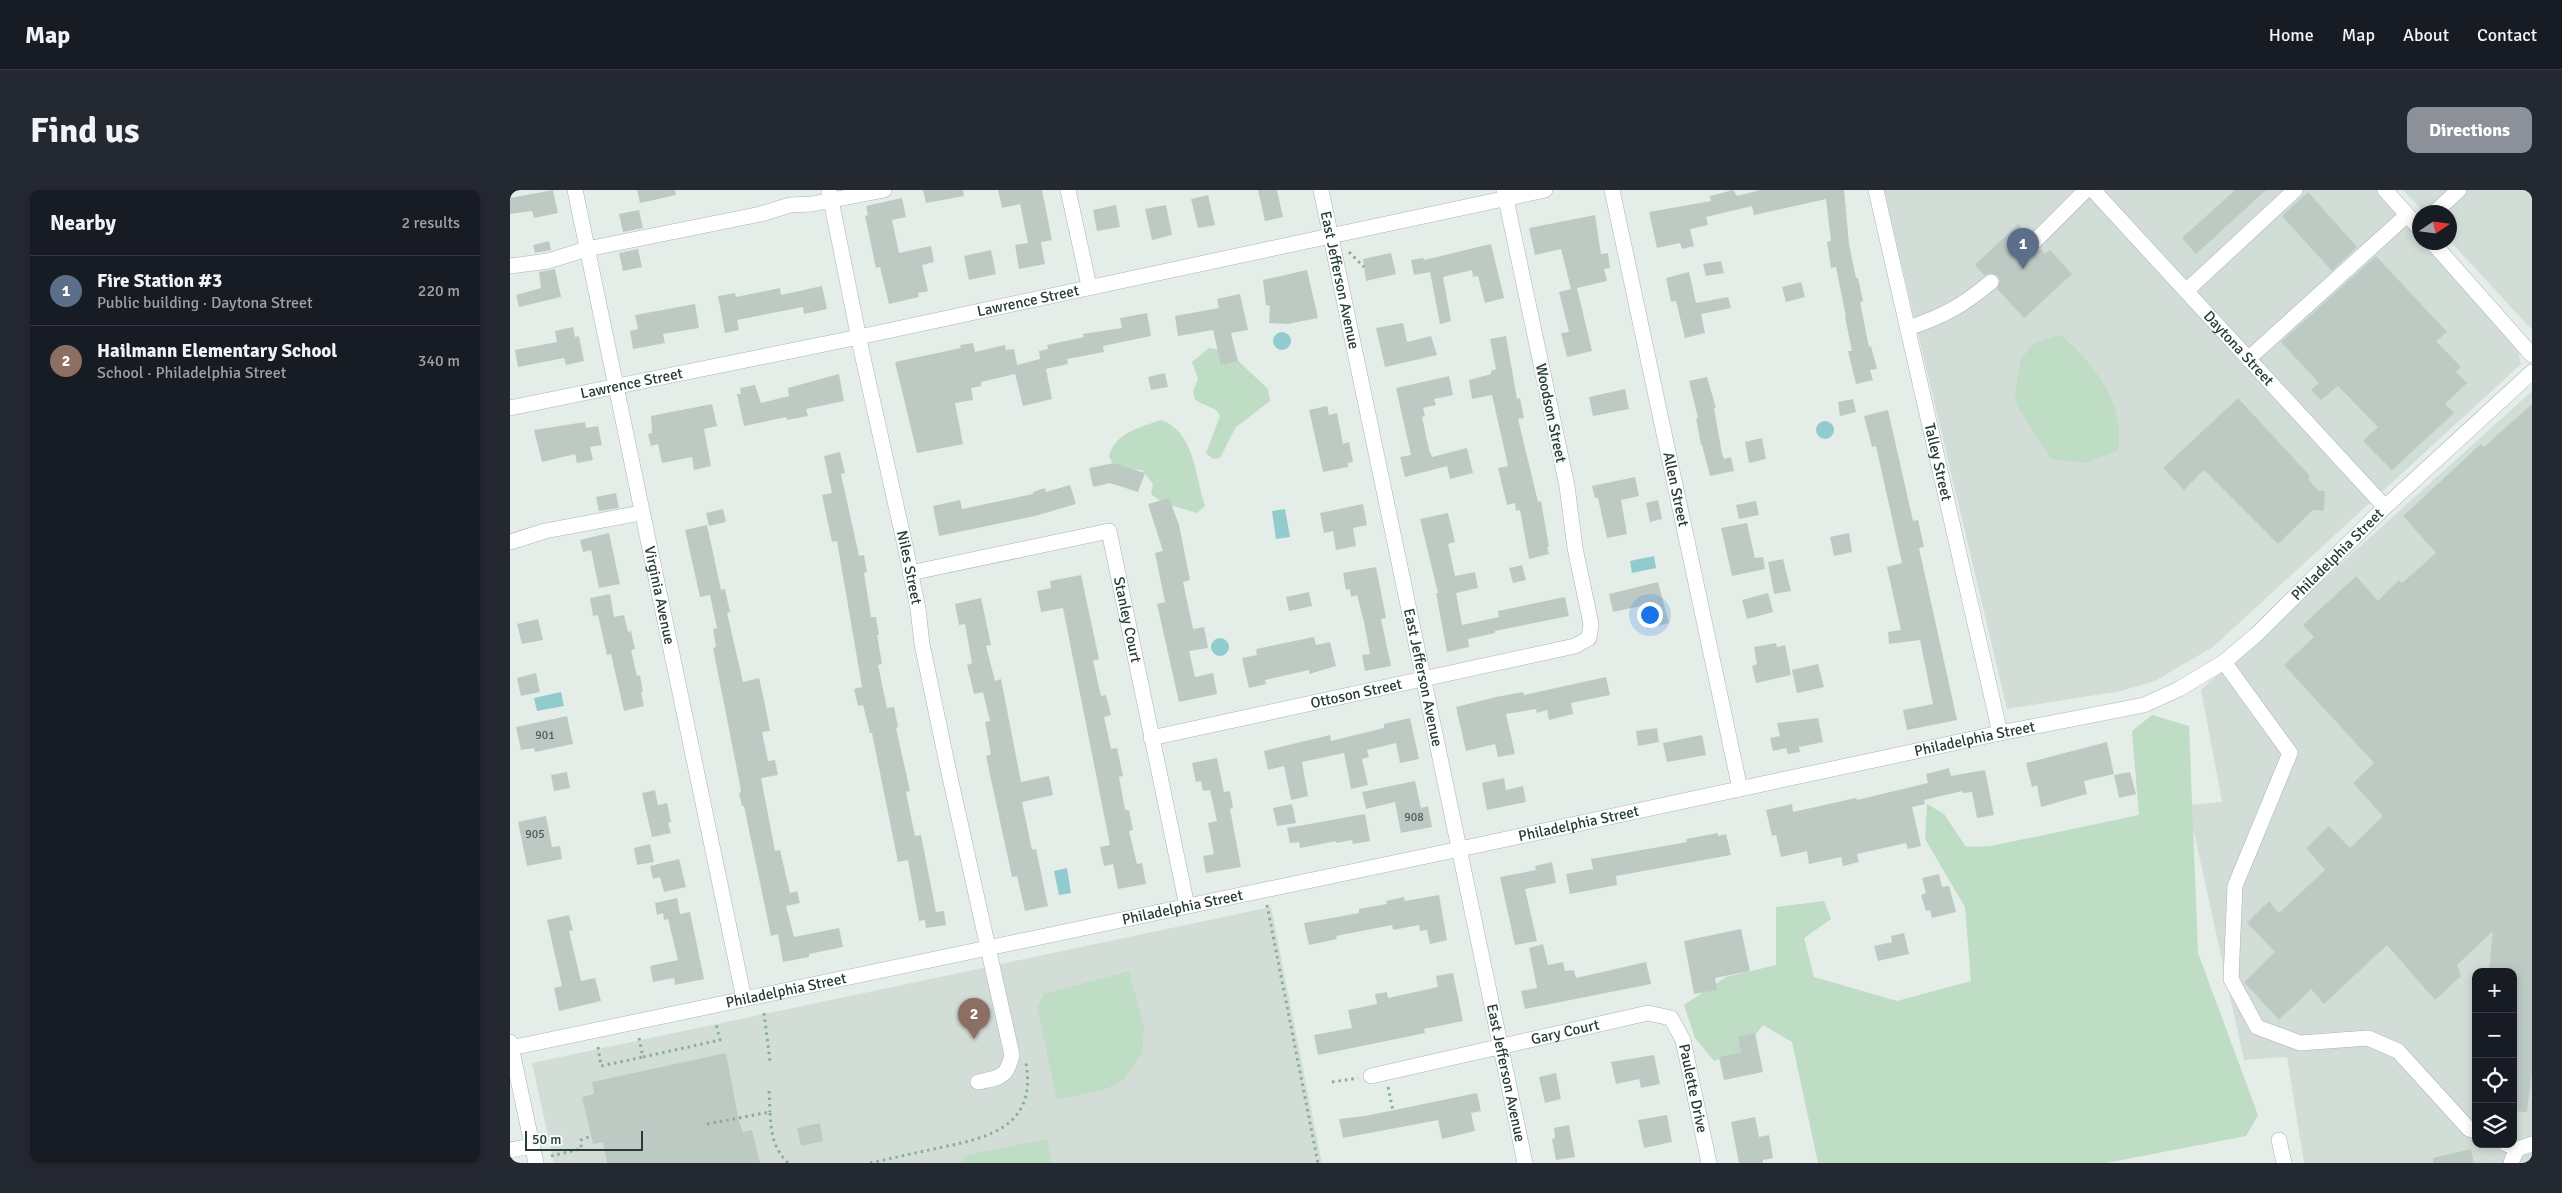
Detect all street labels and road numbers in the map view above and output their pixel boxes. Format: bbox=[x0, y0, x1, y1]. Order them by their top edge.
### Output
street label: East Jefferson Avenue bbox=[1317, 209, 1363, 351]
street label: Lawrence Street bbox=[975, 281, 1081, 320]
street label: Daytona Street bbox=[2200, 307, 2278, 389]
street label: Woodson Street bbox=[1532, 362, 1570, 464]
street label: Lawrence Street bbox=[579, 364, 684, 402]
street label: Talley Street bbox=[1921, 421, 1956, 503]
street label: Allen Street bbox=[1659, 450, 1693, 528]
street label: Philadelphia Street bbox=[2287, 505, 2387, 604]
street label: Niles Street bbox=[893, 529, 926, 606]
street label: Virginia Avenue bbox=[641, 544, 679, 646]
street label: Stanley Court bbox=[1110, 575, 1145, 664]
street label: East Jefferson Avenue bbox=[1400, 607, 1446, 748]
street label: Ottoson Street bbox=[1309, 675, 1404, 712]
street label: Philadelphia Street bbox=[1913, 717, 2037, 760]
street label: Philadelphia Street bbox=[1517, 802, 1641, 845]
street label: Philadelphia Street bbox=[1120, 886, 1244, 929]
street label: Philadelphia Street bbox=[724, 969, 848, 1012]
street label: East Jefferson Avenue bbox=[1483, 1002, 1529, 1144]
street label: Gary Court bbox=[1529, 1015, 1601, 1048]
street label: Paulette Drive bbox=[1675, 1042, 1711, 1134]

